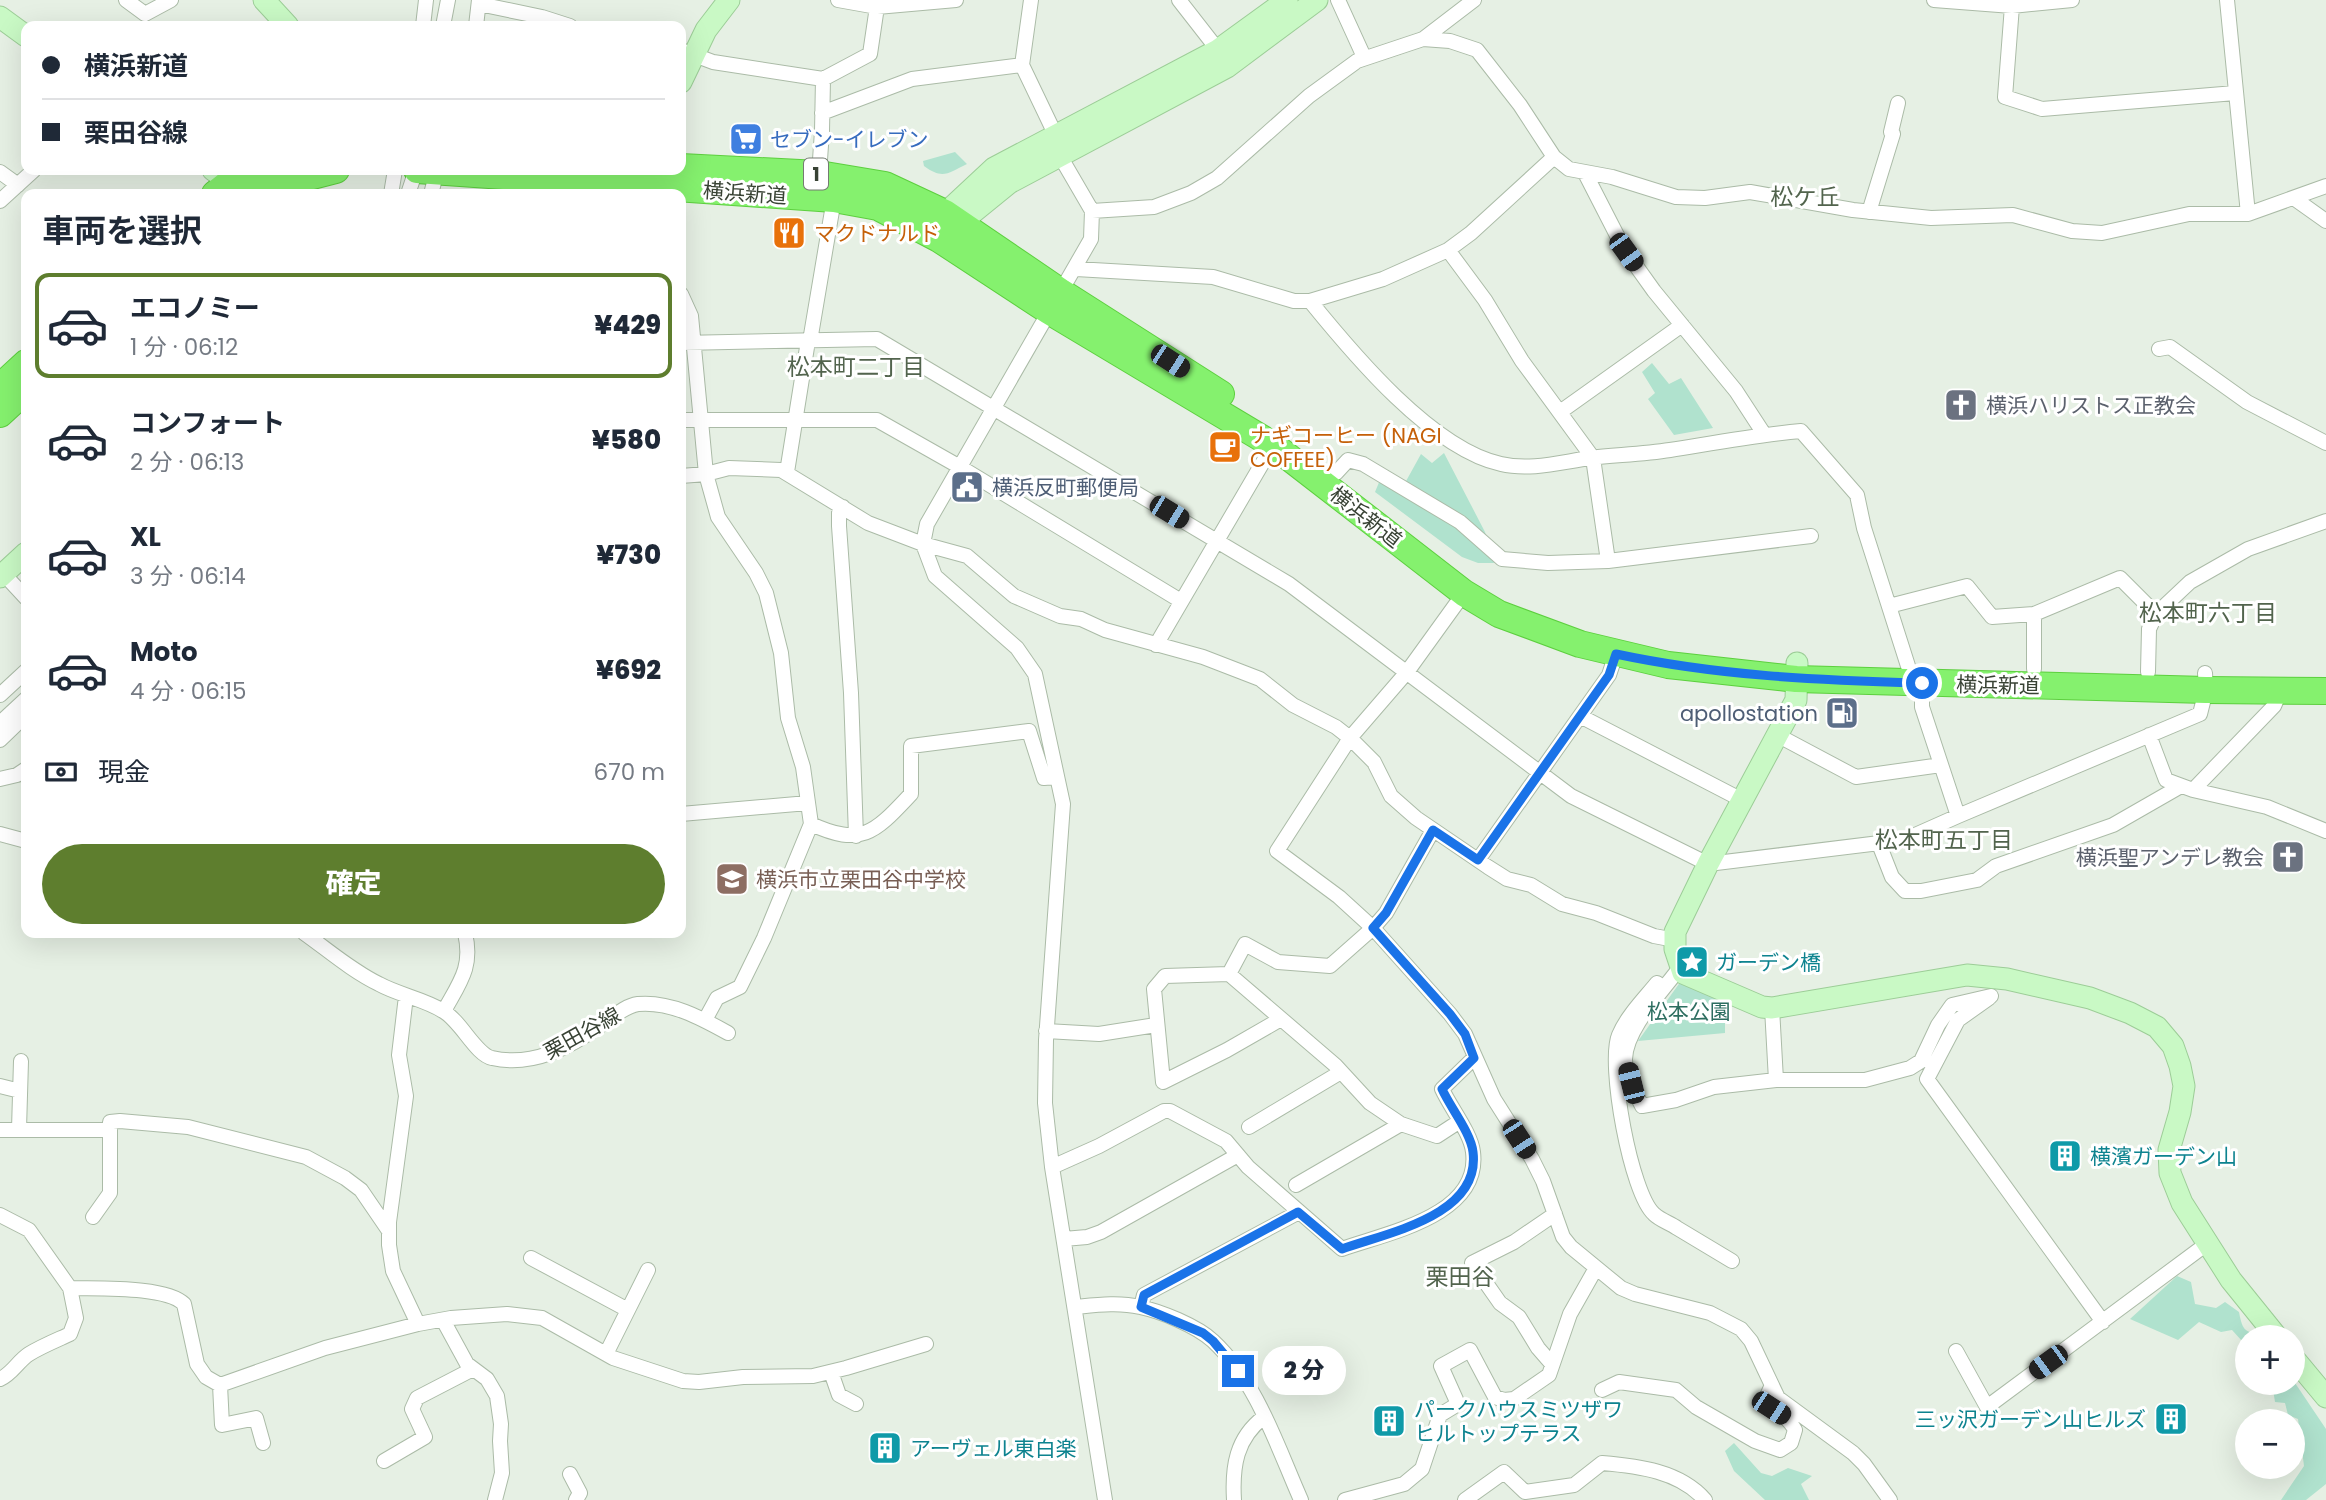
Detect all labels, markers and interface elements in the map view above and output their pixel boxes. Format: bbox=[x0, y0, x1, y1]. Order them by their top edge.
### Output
text: 横浜新道 bbox=[84, 48, 188, 84]
text: 栗田谷線 bbox=[84, 115, 188, 151]
supermarket icon: セブン-イレブン bbox=[727, 120, 765, 158]
place label: セブン-イレブン bbox=[770, 125, 929, 154]
road number: 1 bbox=[804, 158, 828, 190]
street label: 横浜新道 bbox=[702, 176, 788, 210]
district label: 松ケ丘 bbox=[1771, 181, 1840, 213]
text: 車両を選択 bbox=[42, 208, 202, 253]
restaurant icon: マクドナルド bbox=[770, 214, 808, 252]
place label: マクドナルド bbox=[814, 219, 940, 248]
car bbox=[1606, 229, 1647, 275]
text: エコノミー bbox=[130, 290, 260, 326]
icon: car bbox=[46, 294, 109, 357]
text: ¥429 bbox=[594, 307, 661, 343]
text: 1 分 · 06:12 bbox=[130, 331, 238, 363]
car bbox=[1147, 341, 1194, 381]
district label: 松本町二丁目 bbox=[787, 351, 925, 383]
church icon: 横浜ハリストス正教会 bbox=[1942, 386, 1980, 424]
place label: 横浜ハリストス正教会 bbox=[1986, 391, 2196, 420]
text: コンフォート bbox=[130, 405, 285, 441]
icon: car bbox=[46, 409, 109, 472]
place label: ナギコーヒー (NAGI COFFEE) bbox=[1250, 421, 1442, 474]
text: ¥580 bbox=[592, 422, 661, 458]
cafe icon: ナギコーヒー (NAGI COFFEE) bbox=[1206, 428, 1244, 466]
text: 2 分 · 06:13 bbox=[130, 446, 244, 478]
public building icon: 横浜反町郵便局 bbox=[948, 468, 986, 506]
place label: 横浜反町郵便局 bbox=[992, 473, 1139, 502]
street label: 横浜新道 bbox=[1324, 480, 1408, 554]
car bbox=[1146, 492, 1193, 532]
text: XL bbox=[130, 519, 161, 555]
icon: car bbox=[46, 524, 109, 587]
text: ¥730 bbox=[596, 537, 661, 573]
text: 3 分 · 06:14 bbox=[130, 560, 246, 592]
district label: 松本町六丁目 bbox=[2139, 597, 2277, 629]
text: Moto bbox=[130, 634, 198, 670]
icon: car bbox=[46, 639, 109, 702]
text: ¥692 bbox=[596, 652, 661, 688]
route start bbox=[1906, 667, 1938, 699]
street label: 横浜新道 bbox=[1956, 670, 2040, 700]
text: 4 分 · 06:15 bbox=[130, 675, 247, 707]
fuel station icon: apollostation bbox=[1823, 694, 1861, 732]
place label: apollostation bbox=[1680, 699, 1818, 728]
icon: cash bbox=[42, 753, 80, 791]
text: 現金 bbox=[98, 754, 150, 790]
text: 670 m bbox=[594, 756, 665, 788]
district label: 松本町五丁目 bbox=[1875, 824, 2013, 856]
church icon: 横浜聖アンデレ教会 bbox=[2269, 838, 2307, 876]
place label: 横浜聖アンデレ教会 bbox=[2076, 843, 2264, 872]
button: 確定 bbox=[42, 844, 665, 924]
school or university icon: 横浜市立栗田谷中学校 bbox=[713, 860, 751, 898]
place label: 横浜市立栗田谷中学校 bbox=[756, 865, 966, 894]
place icon: ガーデン橋 bbox=[1673, 943, 1711, 981]
place label: ガーデン橋 bbox=[1716, 948, 1821, 977]
park label: 松本公園 bbox=[1647, 997, 1731, 1026]
street label: 栗田谷線 bbox=[538, 1000, 626, 1066]
car bbox=[1616, 1060, 1647, 1106]
car bbox=[1499, 1116, 1540, 1162]
building icon: 横濱ガーデン山 bbox=[2046, 1137, 2084, 1175]
place label: 横濱ガーデン山 bbox=[2090, 1142, 2237, 1171]
district label: 栗田谷 bbox=[1426, 1261, 1495, 1293]
map controls bbox=[2235, 1325, 2305, 1479]
button: + bbox=[2235, 1325, 2305, 1395]
car bbox=[2025, 1341, 2072, 1383]
callout: 2 分 bbox=[1262, 1346, 1346, 1396]
text: 2 分 bbox=[1284, 1354, 1324, 1386]
route end bbox=[1222, 1355, 1254, 1387]
car bbox=[1748, 1388, 1795, 1428]
place label: パークハウスミツザワ ヒルトップテラス bbox=[1414, 1395, 1623, 1448]
building icon: 三ッ沢ガーデン山ヒルズ bbox=[2152, 1400, 2190, 1438]
building icon: パークハウスミツザワ ヒルトップテラス bbox=[1370, 1402, 1408, 1440]
place label: 三ッ沢ガーデン山ヒルズ bbox=[1915, 1405, 2146, 1434]
button: − bbox=[2235, 1409, 2305, 1479]
building icon: アーヴェル東白楽 bbox=[866, 1429, 904, 1467]
place label: アーヴェル東白楽 bbox=[910, 1434, 1077, 1463]

